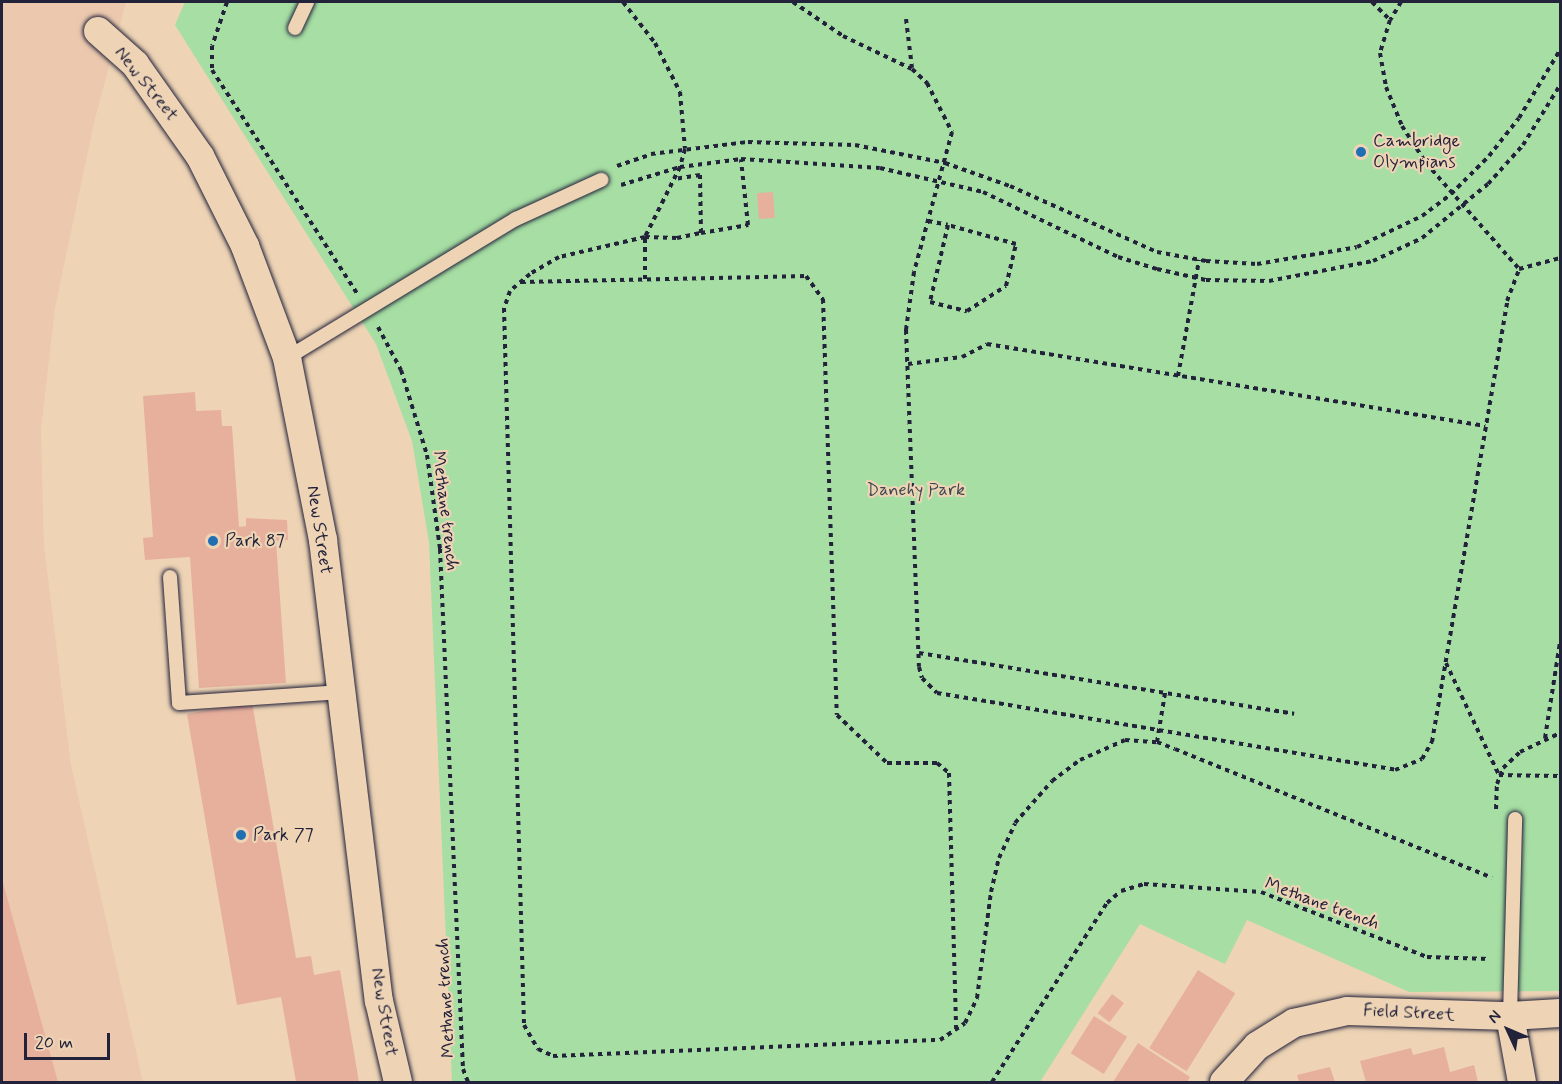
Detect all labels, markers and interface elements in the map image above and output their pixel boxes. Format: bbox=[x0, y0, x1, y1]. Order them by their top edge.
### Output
street label: New Street bbox=[110, 43, 182, 125]
place label: Cambridge Olympians bbox=[1373, 131, 1460, 174]
marker: Cambridge Olympians bbox=[1354, 145, 1368, 159]
street label: Methane trench bbox=[426, 446, 464, 576]
park label: Danehy Park bbox=[867, 479, 965, 501]
street label: New Street bbox=[301, 485, 337, 575]
place label: Park 87 bbox=[225, 530, 285, 552]
marker: Park 87 bbox=[206, 534, 220, 548]
place label: Park 77 bbox=[253, 824, 314, 846]
marker: Park 77 bbox=[234, 828, 248, 842]
street label: Methane trench bbox=[1258, 872, 1386, 936]
street label: Methane trench bbox=[432, 933, 460, 1063]
street label: New Street bbox=[366, 967, 402, 1057]
street label: Field Street bbox=[1363, 1000, 1455, 1026]
north arrow bbox=[1478, 1000, 1538, 1060]
text: N bbox=[1483, 1006, 1506, 1028]
scale bar bbox=[27, 1021, 112, 1059]
text: 20 m bbox=[35, 1031, 73, 1055]

